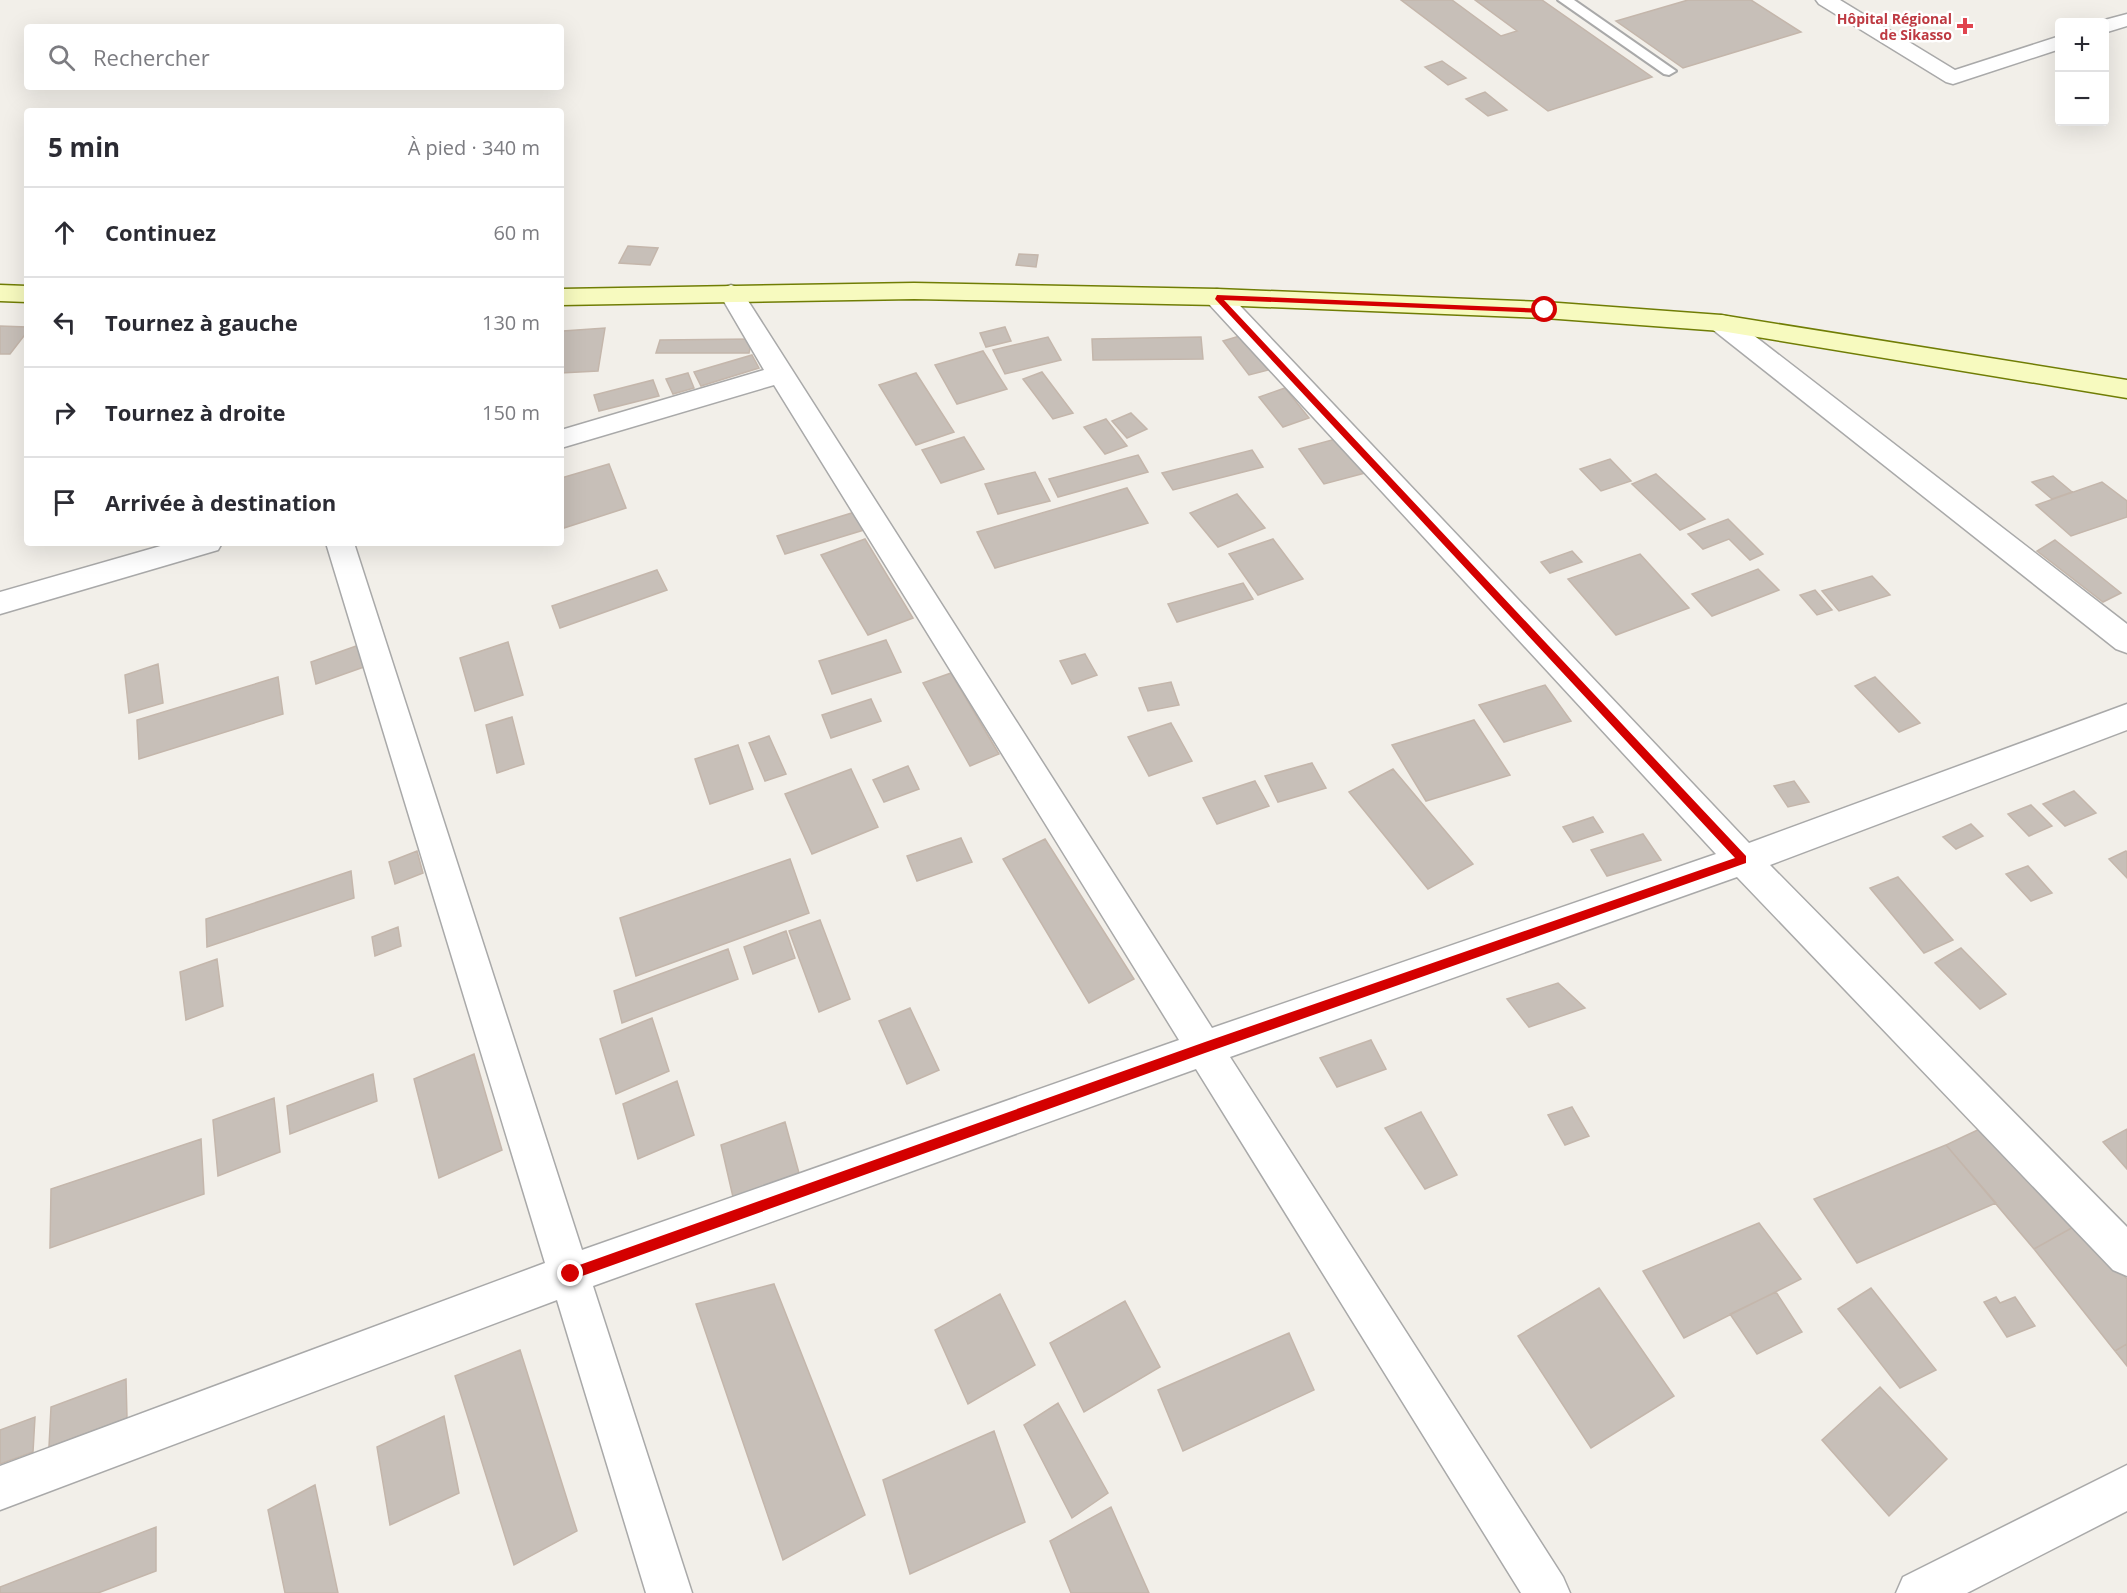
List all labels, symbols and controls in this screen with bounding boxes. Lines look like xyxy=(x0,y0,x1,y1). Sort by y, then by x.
place label: Hôpital Régional de Sikasso xyxy=(1837,9,1952,44)
marker: Hôpital Régional de Sikasso xyxy=(1956,17,1974,35)
map controls xyxy=(2055,18,2109,126)
button: + xyxy=(2055,18,2109,72)
search box xyxy=(24,24,564,90)
icon: search xyxy=(45,41,78,74)
text: Rechercher xyxy=(93,42,210,72)
button: − xyxy=(2055,72,2109,126)
text: 5 min xyxy=(48,129,120,165)
text: À pied · 340 m xyxy=(408,134,540,161)
icon: ahead xyxy=(48,216,81,249)
text: Continuez xyxy=(105,217,216,247)
text: 60 m xyxy=(493,219,540,246)
route start xyxy=(1531,296,1557,322)
icon: left xyxy=(48,306,81,339)
text: Tournez à gauche xyxy=(105,307,298,337)
text: 130 m xyxy=(482,309,540,336)
icon: right xyxy=(48,396,81,429)
text: Tournez à droite xyxy=(105,397,286,427)
text: 150 m xyxy=(482,399,540,426)
icon: arrive xyxy=(48,486,81,519)
text: Arrivée à destination xyxy=(105,487,336,517)
route end xyxy=(557,1260,583,1286)

